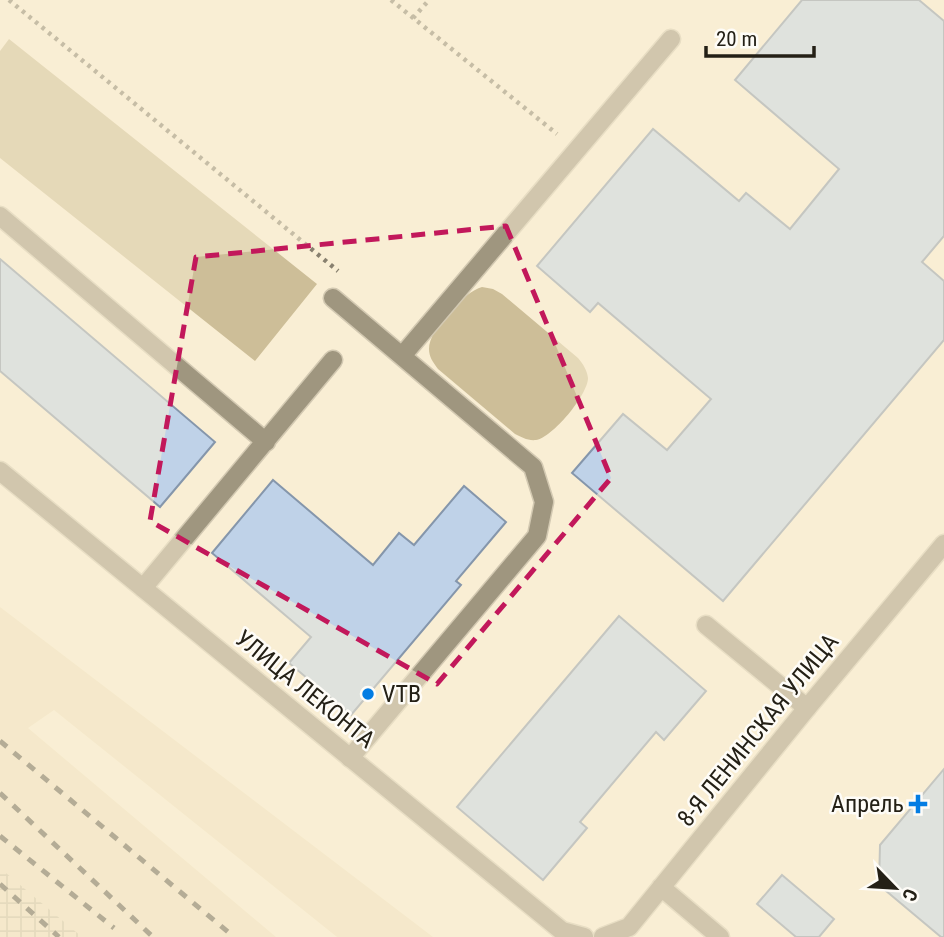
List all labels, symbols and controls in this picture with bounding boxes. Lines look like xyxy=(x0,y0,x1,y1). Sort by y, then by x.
scale bar xyxy=(706,14,814,58)
text: 20 m xyxy=(716,27,757,51)
street label: УЛИЦА ЛЕКОНТА xyxy=(230,624,380,754)
street label: 8-Я ЛЕНИНСКАЯ УЛИЦА xyxy=(672,628,844,832)
place label: VTB xyxy=(382,680,421,708)
marker: VTB xyxy=(360,686,376,702)
place label: Апрель xyxy=(831,790,904,818)
marker: Апрель xyxy=(910,796,926,812)
north arrow xyxy=(860,853,930,923)
text: С xyxy=(897,885,923,905)

